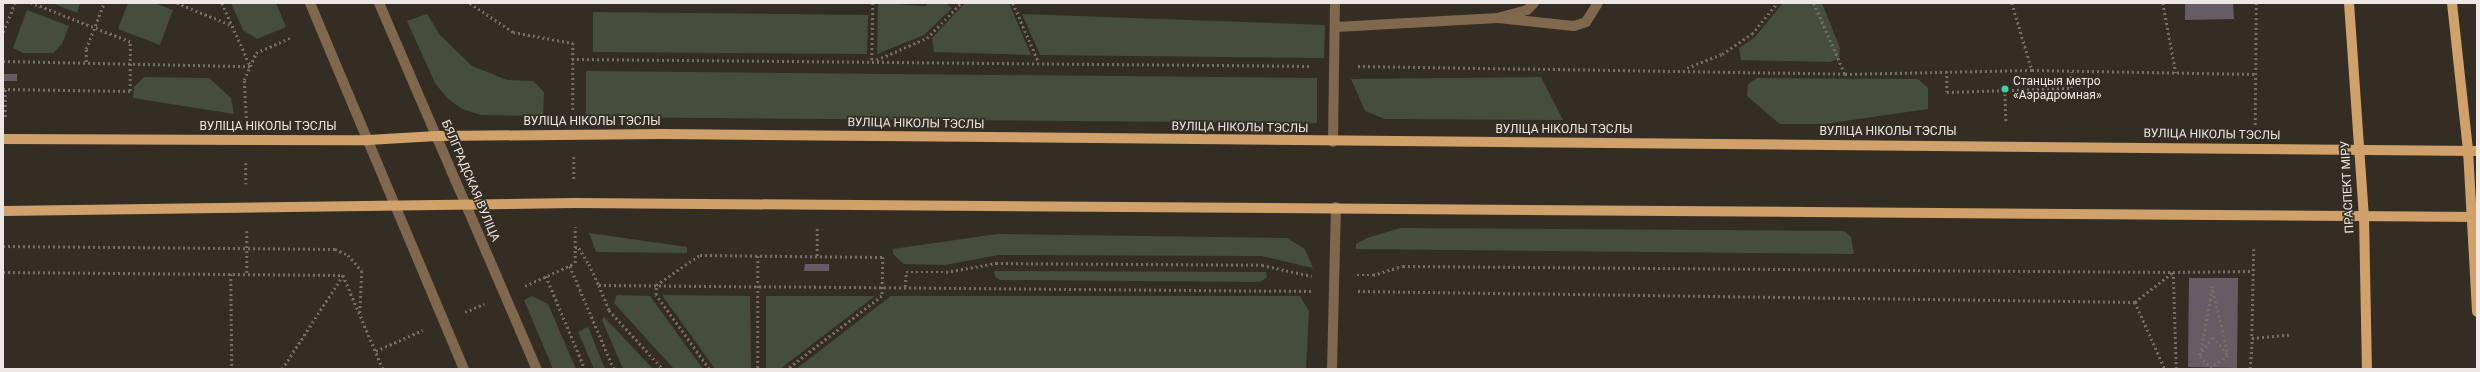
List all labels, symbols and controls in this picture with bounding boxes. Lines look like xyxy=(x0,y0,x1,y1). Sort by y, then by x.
place label: Станцыя метро «Аэрадромная» xyxy=(2013,75,2102,103)
marker: Станцыя метро «Аэрадромная» xyxy=(2000,84,2010,94)
street label: ВУЛІЦА НІКОЛЫ ТЭСЛЫ xyxy=(523,115,661,129)
street label: ВУЛІЦА НІКОЛЫ ТЭСЛЫ xyxy=(847,116,985,132)
street label: БЯЛГРАДСКАЯ ВУЛІЦА xyxy=(438,118,502,244)
street label: ВУЛІЦА НІКОЛЫ ТЭСЛЫ xyxy=(199,120,337,134)
street label: ВУЛІЦА НІКОЛЫ ТЭСЛЫ xyxy=(1171,120,1309,136)
street label: ВУЛІЦА НІКОЛЫ ТЭСЛЫ xyxy=(1495,123,1633,137)
street label: ВУЛІЦА НІКОЛЫ ТЭСЛЫ xyxy=(1819,125,1957,139)
street label: ВУЛІЦА НІКОЛЫ ТЭСЛЫ xyxy=(2143,127,2281,143)
street label: ПРАСПЕКТ МІРУ xyxy=(2338,140,2358,234)

